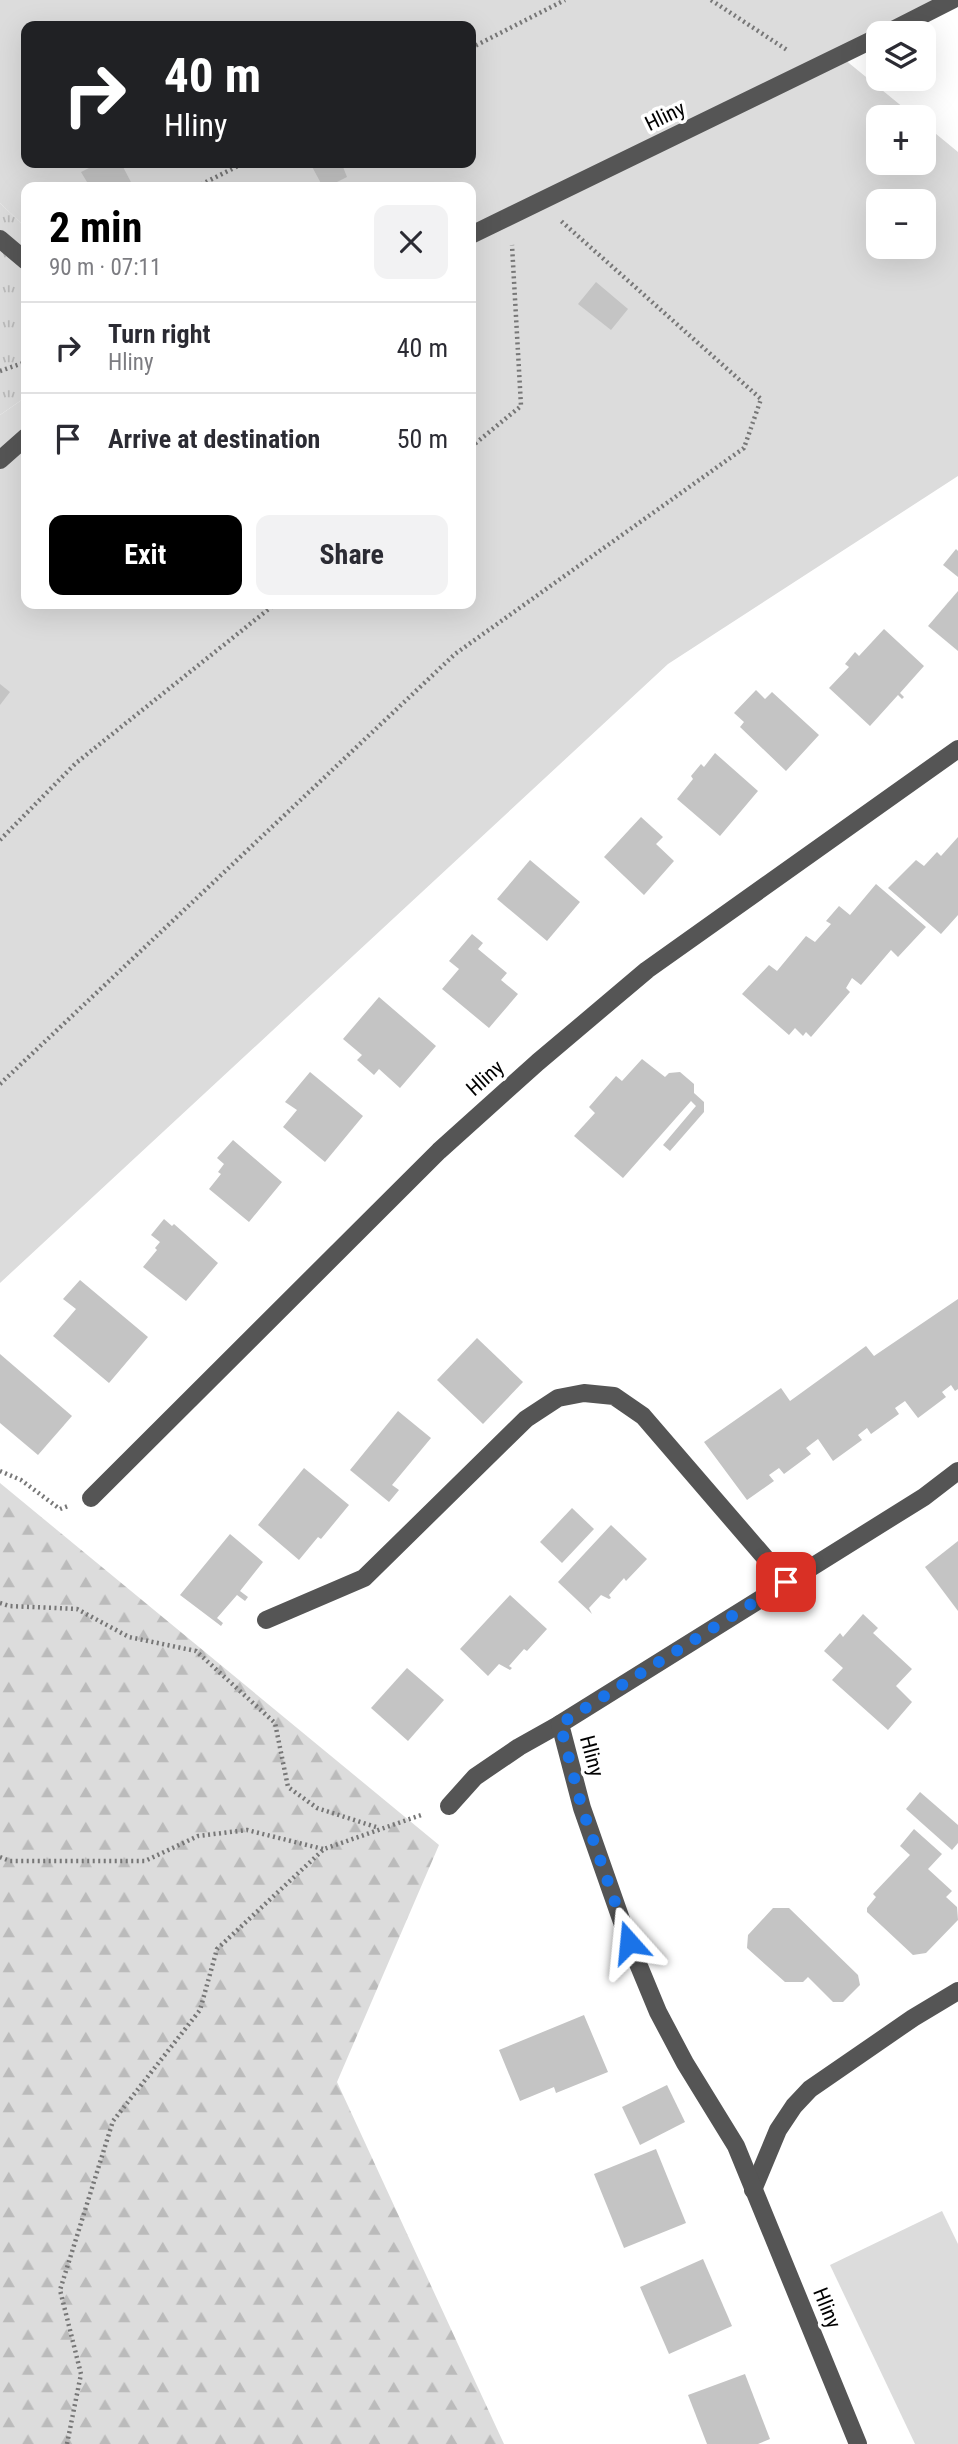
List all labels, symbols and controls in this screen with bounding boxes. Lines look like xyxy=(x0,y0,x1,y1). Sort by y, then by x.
map controls xyxy=(866,21,936,259)
button: layers xyxy=(866,21,936,91)
text: 40 m xyxy=(164,47,261,104)
icon: right xyxy=(49,49,140,140)
street label: Hliny xyxy=(641,96,689,136)
button: + xyxy=(866,105,936,175)
text: Hliny xyxy=(164,106,227,144)
button: − xyxy=(866,189,936,259)
text: 2 min xyxy=(49,203,142,252)
button: close xyxy=(374,205,448,279)
text: 90 m · 07:11 xyxy=(49,254,161,281)
text: Turn right xyxy=(108,319,210,349)
icon: right xyxy=(49,329,87,367)
text: 40 m xyxy=(397,333,448,363)
text: Hliny xyxy=(108,349,154,376)
icon: arrive xyxy=(49,420,87,458)
text: Arrive at destination xyxy=(108,424,320,454)
text: 50 m xyxy=(397,424,448,454)
button: Exit xyxy=(49,515,242,595)
button: Share xyxy=(256,515,448,595)
street label: Hliny xyxy=(462,1055,509,1101)
pin xyxy=(756,1552,816,1612)
icon: arrive xyxy=(767,1563,805,1601)
street label: Hliny xyxy=(575,1733,609,1779)
position arrow xyxy=(592,1905,666,1979)
street label: Hliny xyxy=(808,2284,846,2332)

